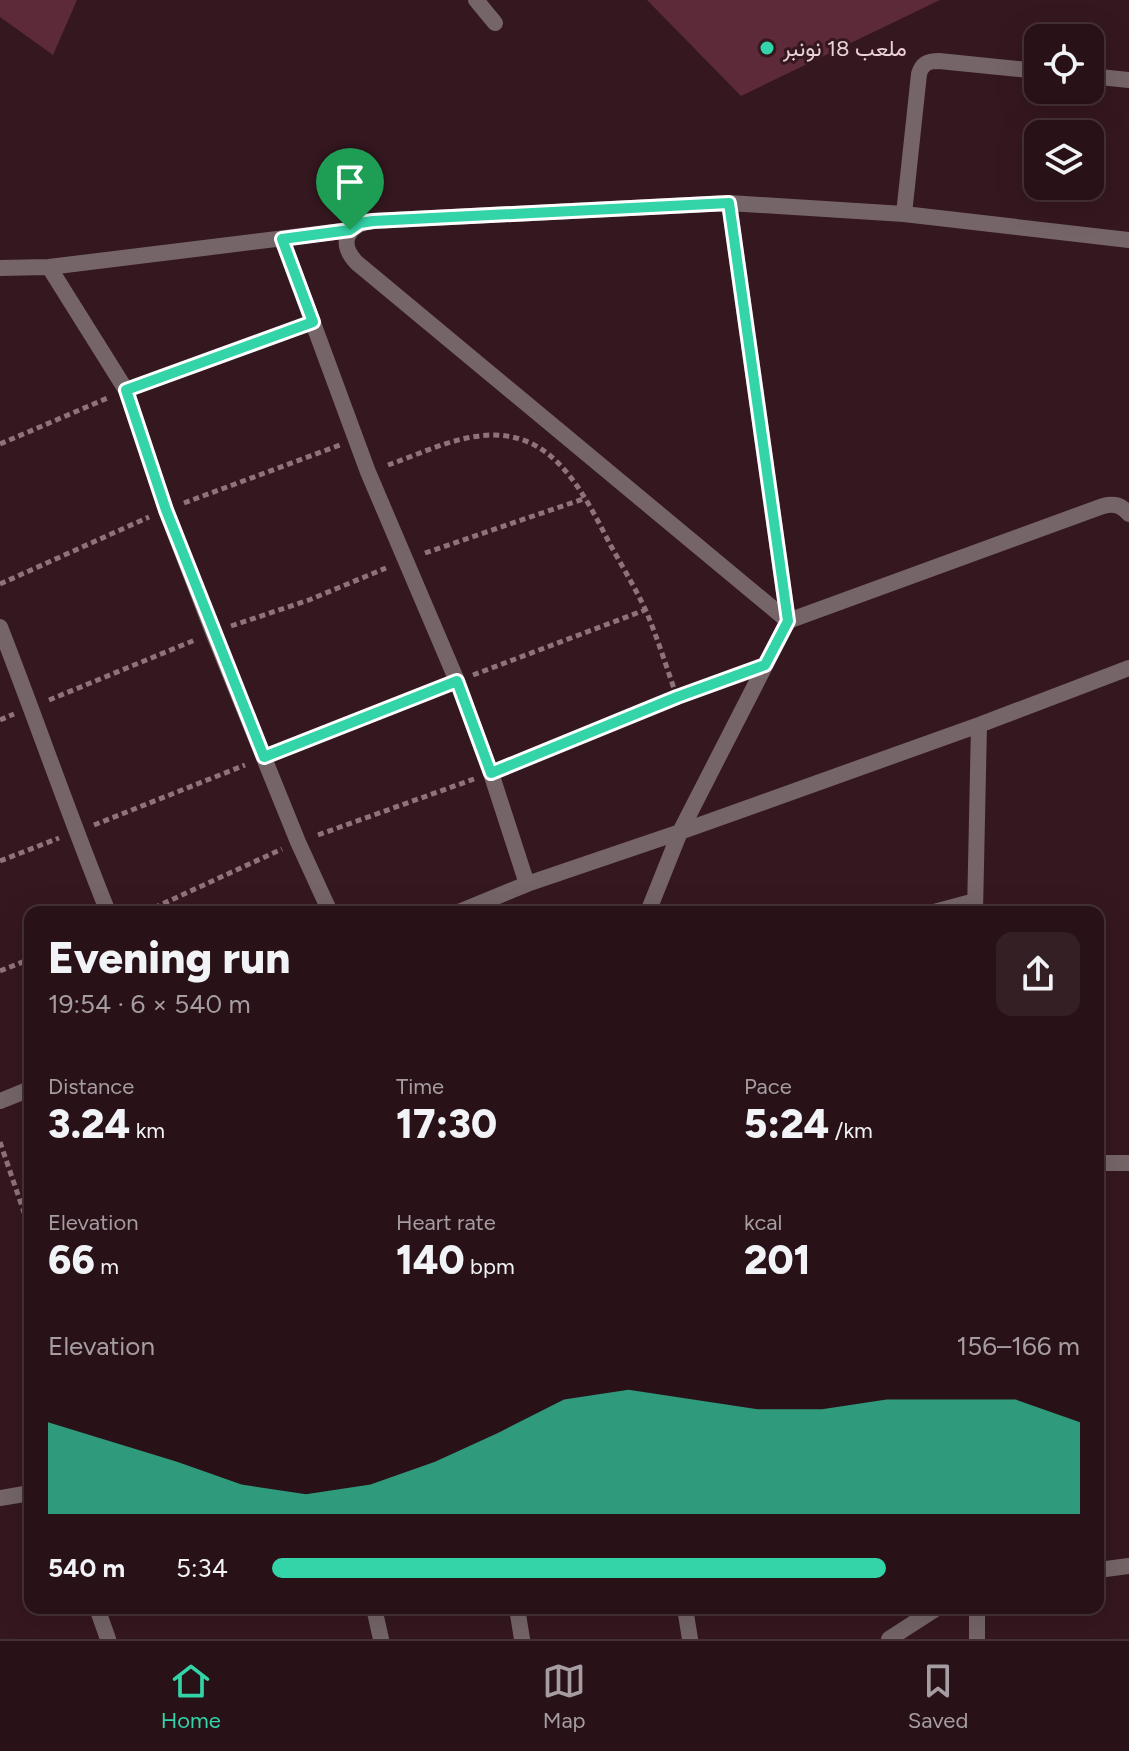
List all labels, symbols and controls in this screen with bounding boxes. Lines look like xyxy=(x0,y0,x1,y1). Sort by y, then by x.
map controls xyxy=(1024,24,1104,200)
button: locate xyxy=(1024,24,1104,104)
place label: ملعب 18 نونبر xyxy=(782,35,907,62)
marker: ملعب 18 نونبر xyxy=(758,39,776,57)
button: layers xyxy=(1024,120,1104,200)
pin xyxy=(316,148,384,230)
icon: arrive xyxy=(328,160,372,204)
text: Evening run xyxy=(48,931,290,984)
button: share xyxy=(996,932,1080,1016)
text: 19:54 · 6 × 540 m xyxy=(48,988,251,1020)
text: Distance xyxy=(48,1073,134,1100)
text: Time xyxy=(396,1073,444,1100)
text: Pace xyxy=(744,1073,792,1100)
text: 3.24 xyxy=(48,1100,130,1148)
text: 17:30 xyxy=(396,1100,497,1148)
text: 5:24 xyxy=(744,1100,829,1148)
text: km xyxy=(130,1117,165,1144)
text: /km xyxy=(829,1117,873,1144)
text: Elevation xyxy=(48,1209,138,1236)
text: Heart rate xyxy=(396,1209,496,1236)
text: kcal xyxy=(744,1209,782,1236)
text: 66 xyxy=(48,1236,95,1284)
text: 140 xyxy=(396,1236,465,1284)
text: 201 xyxy=(744,1236,811,1284)
text: m xyxy=(95,1253,119,1280)
text: bpm xyxy=(465,1253,515,1280)
text: Elevation xyxy=(48,1330,155,1362)
text: 156–166 m xyxy=(957,1330,1080,1362)
text: 540 m xyxy=(48,1552,125,1584)
text: 5:34 xyxy=(176,1552,228,1584)
tab: Home xyxy=(161,1659,221,1734)
tab: Map xyxy=(542,1659,586,1734)
tab: Saved xyxy=(908,1659,968,1734)

